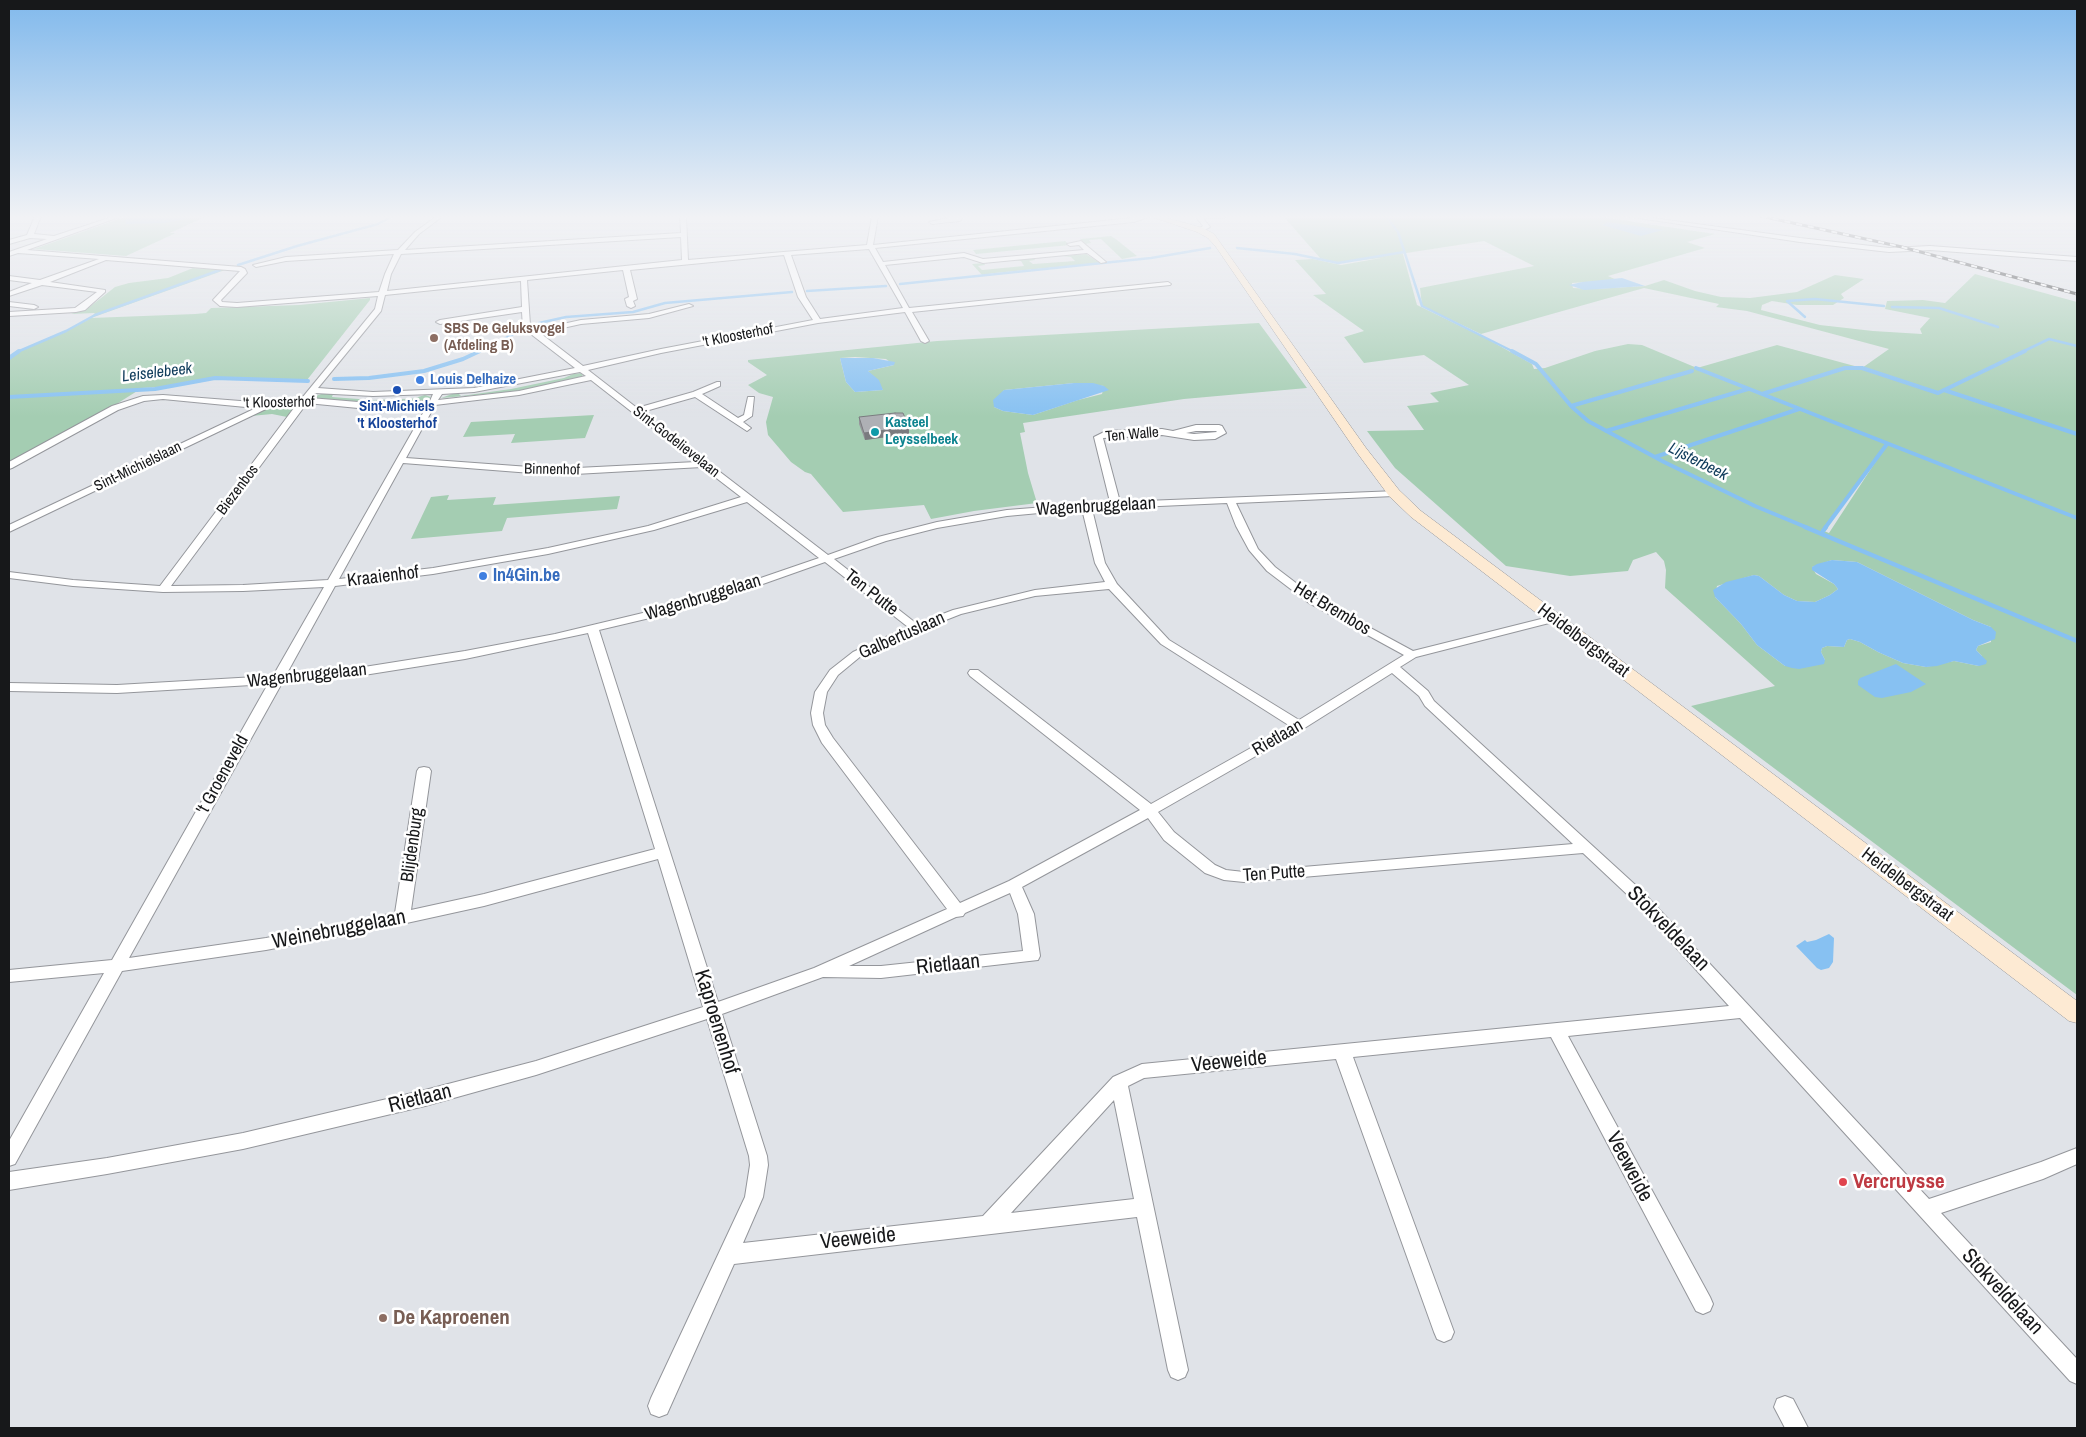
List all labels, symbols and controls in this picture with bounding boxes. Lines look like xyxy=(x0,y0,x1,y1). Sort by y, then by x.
place label: SBS De Geluksvogel (Afdeling B) xyxy=(444,320,565,355)
street label: 't Kloosterhof xyxy=(701,320,775,352)
marker: SBS De Geluksvogel (Afdeling B) xyxy=(428,332,440,344)
water label: Leiselebeek xyxy=(121,359,193,387)
place label: Louis Delhaize xyxy=(430,371,516,389)
marker: Louis Delhaize xyxy=(414,374,426,386)
marker: Sint-Michiels 't Kloosterhof xyxy=(391,384,403,396)
street label: 't Kloosterhof xyxy=(243,393,315,413)
place label: Sint-Michiels 't Kloosterhof xyxy=(357,398,437,433)
street label: Sint-Godelievelaan xyxy=(629,402,723,482)
place label: Kasteel Leysselbeek xyxy=(885,414,958,449)
street label: Ten Walle xyxy=(1105,424,1159,446)
marker: Kasteel Leysselbeek xyxy=(869,426,881,438)
street label: Sint-Michielslaan xyxy=(91,438,185,496)
water label: Lijsterbeek xyxy=(1665,439,1731,485)
street label: Biezenbos xyxy=(213,461,263,519)
street label: Binnenhof xyxy=(524,461,580,479)
street label: Wagenbruggelaan xyxy=(1035,493,1157,521)
street label: Kraaienhof xyxy=(346,562,420,592)
place label: In4Gin.be xyxy=(493,565,560,587)
street label: Ten Putte xyxy=(840,565,902,621)
marker: In4Gin.be xyxy=(477,570,489,582)
street label: Wagenbruggelaan xyxy=(642,570,764,626)
street label: Het Brembos xyxy=(1290,578,1374,640)
street label: Heidelbergstraat xyxy=(1533,600,1633,682)
street label: Galbertuslaan xyxy=(856,607,948,665)
street label: Wagenbruggelaan xyxy=(246,659,368,693)
street label: Rietlaan xyxy=(1249,715,1307,761)
street label: 't Groeneveld xyxy=(192,732,254,818)
street label: Blijdenburg xyxy=(397,807,429,883)
street label: Heidelbergstraat xyxy=(1857,844,1957,926)
street label: Ten Putte xyxy=(1242,861,1306,887)
street label: Stokveldelaan xyxy=(1621,881,1715,977)
street label: Weinebruggelaan xyxy=(270,905,408,955)
street label: Rietlaan xyxy=(915,949,981,981)
street label: Kaproenenhof xyxy=(688,967,744,1077)
street label: Veeweide xyxy=(1190,1046,1268,1078)
street label: Rietlaan xyxy=(386,1079,454,1119)
street label: Veeweide xyxy=(1600,1128,1658,1206)
place label: Vercruysse xyxy=(1853,1169,1945,1195)
marker: Vercruysse xyxy=(1837,1176,1849,1188)
street label: Veeweide xyxy=(819,1223,897,1255)
street label: Stokveldelaan xyxy=(1956,1244,2048,1340)
place label: De Kaproenen xyxy=(393,1305,510,1331)
marker: De Kaproenen xyxy=(377,1312,389,1324)

